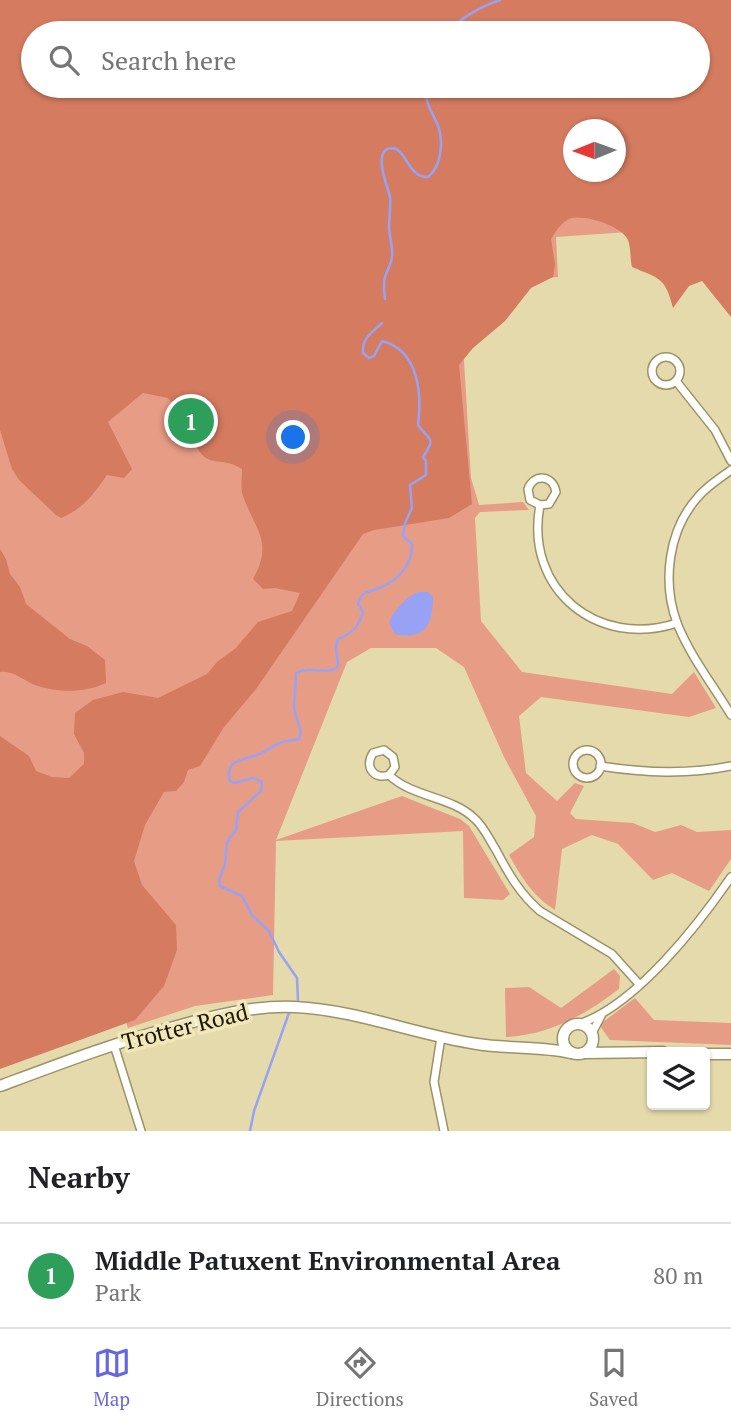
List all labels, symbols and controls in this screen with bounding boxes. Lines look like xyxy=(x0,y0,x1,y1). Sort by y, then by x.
search box xyxy=(21,21,710,98)
icon: search xyxy=(45,41,83,79)
text: Search here xyxy=(101,43,236,77)
north arrow xyxy=(563,119,626,182)
pin: 1 xyxy=(168,395,214,447)
your location xyxy=(276,420,310,454)
street label: Trotter Road xyxy=(118,996,252,1057)
map controls xyxy=(647,1047,710,1110)
button: layers xyxy=(647,1047,710,1110)
text: Nearby xyxy=(28,1157,130,1197)
text: Middle Patuxent Environmental Area xyxy=(95,1243,560,1277)
text: 1 xyxy=(45,1260,58,1291)
text: 80 m xyxy=(653,1260,703,1291)
text: Park xyxy=(95,1277,141,1308)
tab: Map xyxy=(93,1344,131,1411)
tab: Directions xyxy=(316,1344,404,1411)
tab: Saved xyxy=(589,1344,638,1411)

